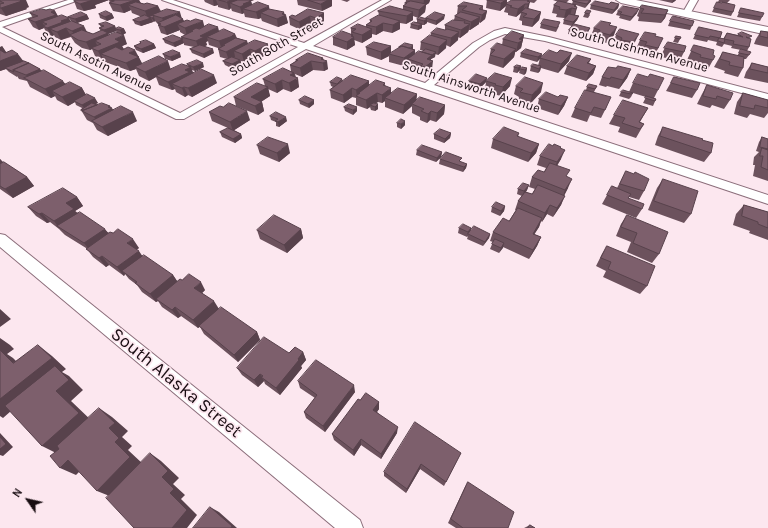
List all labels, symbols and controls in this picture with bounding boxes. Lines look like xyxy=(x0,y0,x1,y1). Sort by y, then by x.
street label: South 80th Street xyxy=(226,14,326,80)
street label: South Cushman Avenue xyxy=(568,24,710,76)
street label: South Asotin Avenue xyxy=(38,28,154,96)
street label: South Ainsworth Avenue xyxy=(400,57,542,117)
street label: South Alaska Street xyxy=(106,324,246,442)
north arrow xyxy=(8,480,48,520)
text: N xyxy=(10,486,25,500)

